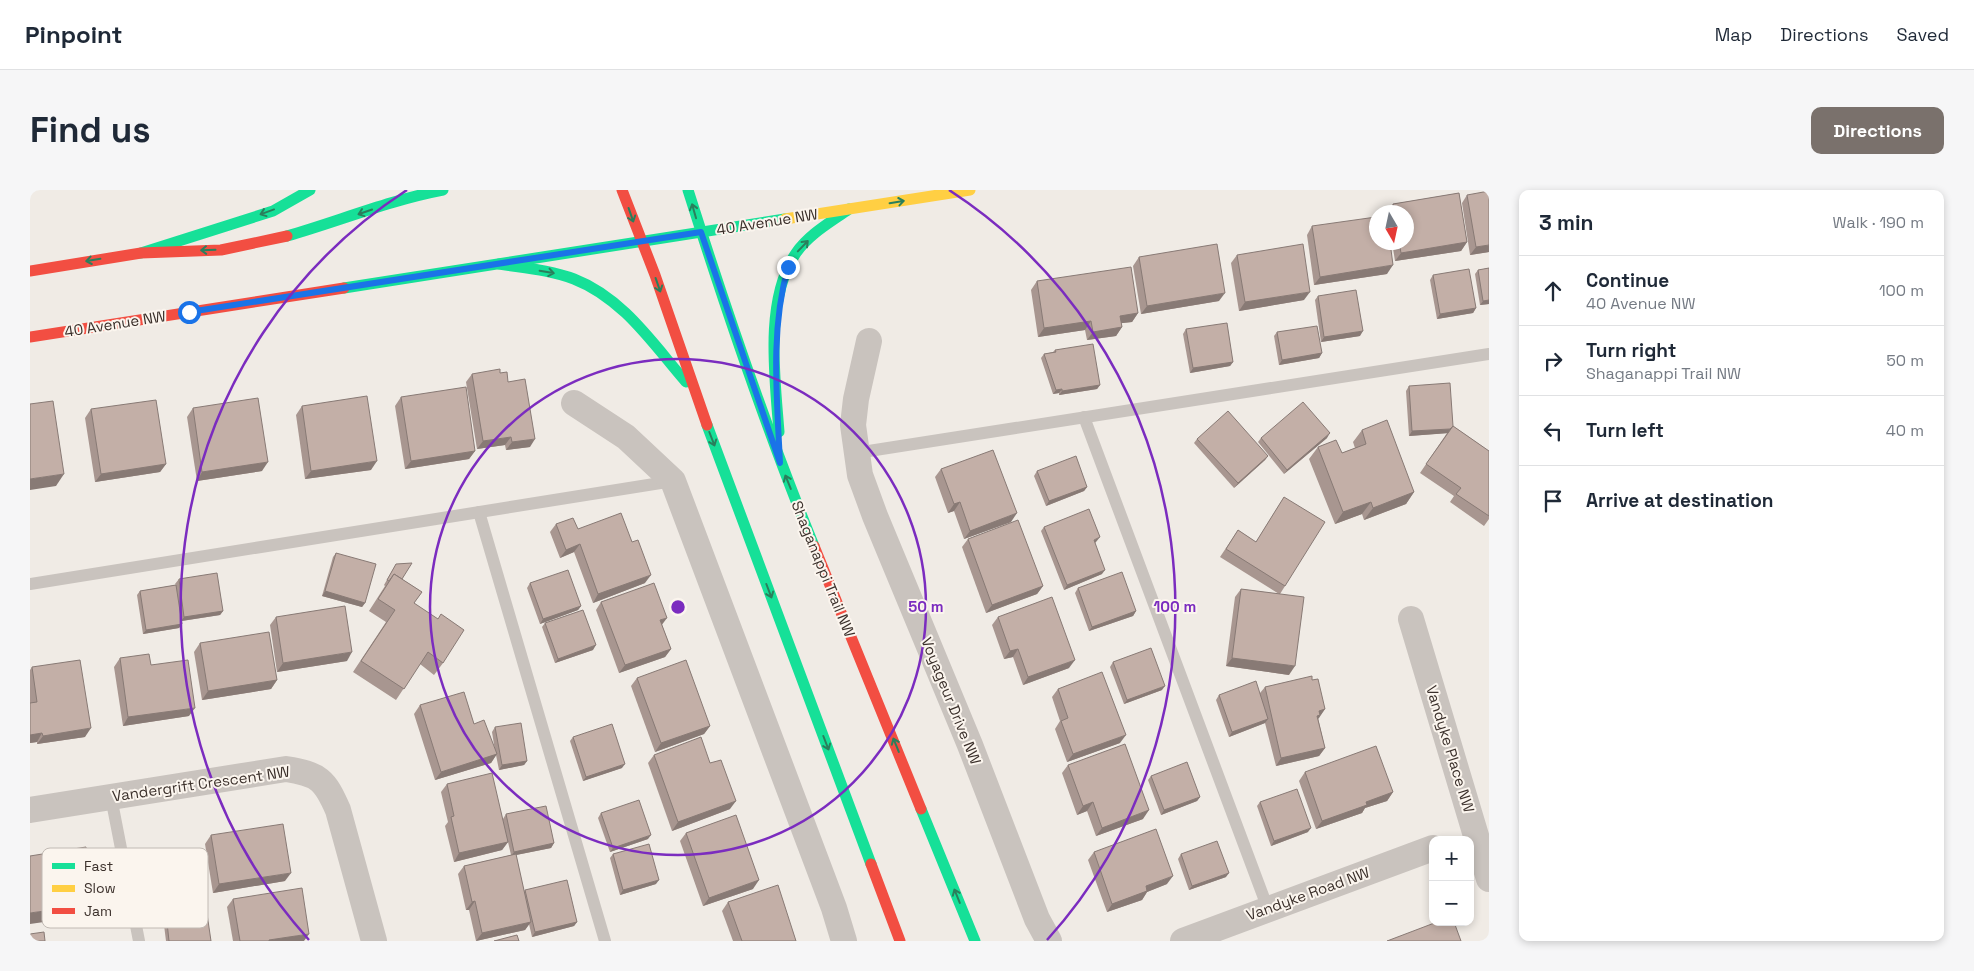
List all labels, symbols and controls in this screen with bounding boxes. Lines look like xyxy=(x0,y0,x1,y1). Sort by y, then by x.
text: Pinpoint xyxy=(25,19,122,50)
text: Map xyxy=(1715,23,1752,46)
text: Directions xyxy=(1780,23,1869,46)
text: Saved xyxy=(1897,23,1949,46)
button: Directions xyxy=(1811,107,1944,154)
text: Find us xyxy=(30,108,151,152)
one-way arrow xyxy=(889,196,905,206)
one-way arrow xyxy=(689,203,699,219)
street label: 40 Avenue NW xyxy=(715,204,819,239)
north arrow xyxy=(1369,205,1414,250)
one-way arrow xyxy=(627,207,636,222)
one-way arrow xyxy=(260,208,275,217)
one-way arrow xyxy=(358,208,373,217)
text: 3 min xyxy=(1539,209,1594,236)
text: Walk · 190 m xyxy=(1833,212,1924,233)
one-way arrow xyxy=(797,240,809,252)
one-way arrow xyxy=(200,245,216,255)
one-way arrow xyxy=(86,256,102,266)
route end xyxy=(777,256,800,279)
one-way arrow xyxy=(539,268,555,278)
text: Continue xyxy=(1586,268,1669,293)
one-way arrow xyxy=(654,277,664,293)
icon: ahead xyxy=(1539,277,1567,305)
text: 100 m xyxy=(1879,280,1924,301)
text: 40 Avenue NW xyxy=(1586,293,1695,314)
route start xyxy=(178,301,201,324)
street label: 40 Avenue NW xyxy=(63,306,167,341)
text: Turn right xyxy=(1586,338,1676,363)
icon: right xyxy=(1539,347,1567,375)
text: 50 m xyxy=(1886,350,1924,371)
text: Shaganappi Trail NW xyxy=(1586,363,1741,384)
icon: left xyxy=(1539,417,1567,445)
text: Turn left xyxy=(1586,418,1664,443)
text: 40 m xyxy=(1886,420,1924,441)
one-way arrow xyxy=(708,431,717,446)
one-way arrow xyxy=(782,475,792,490)
icon: arrive xyxy=(1539,487,1567,515)
text: Arrive at destination xyxy=(1586,488,1774,513)
street label: Shaganappi Trail NW xyxy=(787,498,859,640)
one-way arrow xyxy=(765,583,774,598)
text: 50 m xyxy=(908,597,944,616)
text: 100 m xyxy=(1154,597,1196,616)
centre of rings xyxy=(669,598,687,616)
street label: Voyageur Drive NW xyxy=(917,634,986,767)
street label: Vandyke Place NW xyxy=(1422,683,1479,815)
one-way arrow xyxy=(822,735,831,750)
one-way arrow xyxy=(890,738,899,753)
street label: Vandergrift Crescent NW xyxy=(111,762,291,805)
map controls xyxy=(1429,836,1474,926)
button: + xyxy=(1429,836,1474,881)
legend xyxy=(42,848,208,928)
text: Fast xyxy=(84,857,113,875)
street label: Vandyke Road NW xyxy=(1244,862,1372,925)
text: Slow xyxy=(84,879,116,897)
button: − xyxy=(1429,881,1474,926)
one-way arrow xyxy=(952,889,961,904)
text: Jam xyxy=(84,902,112,920)

